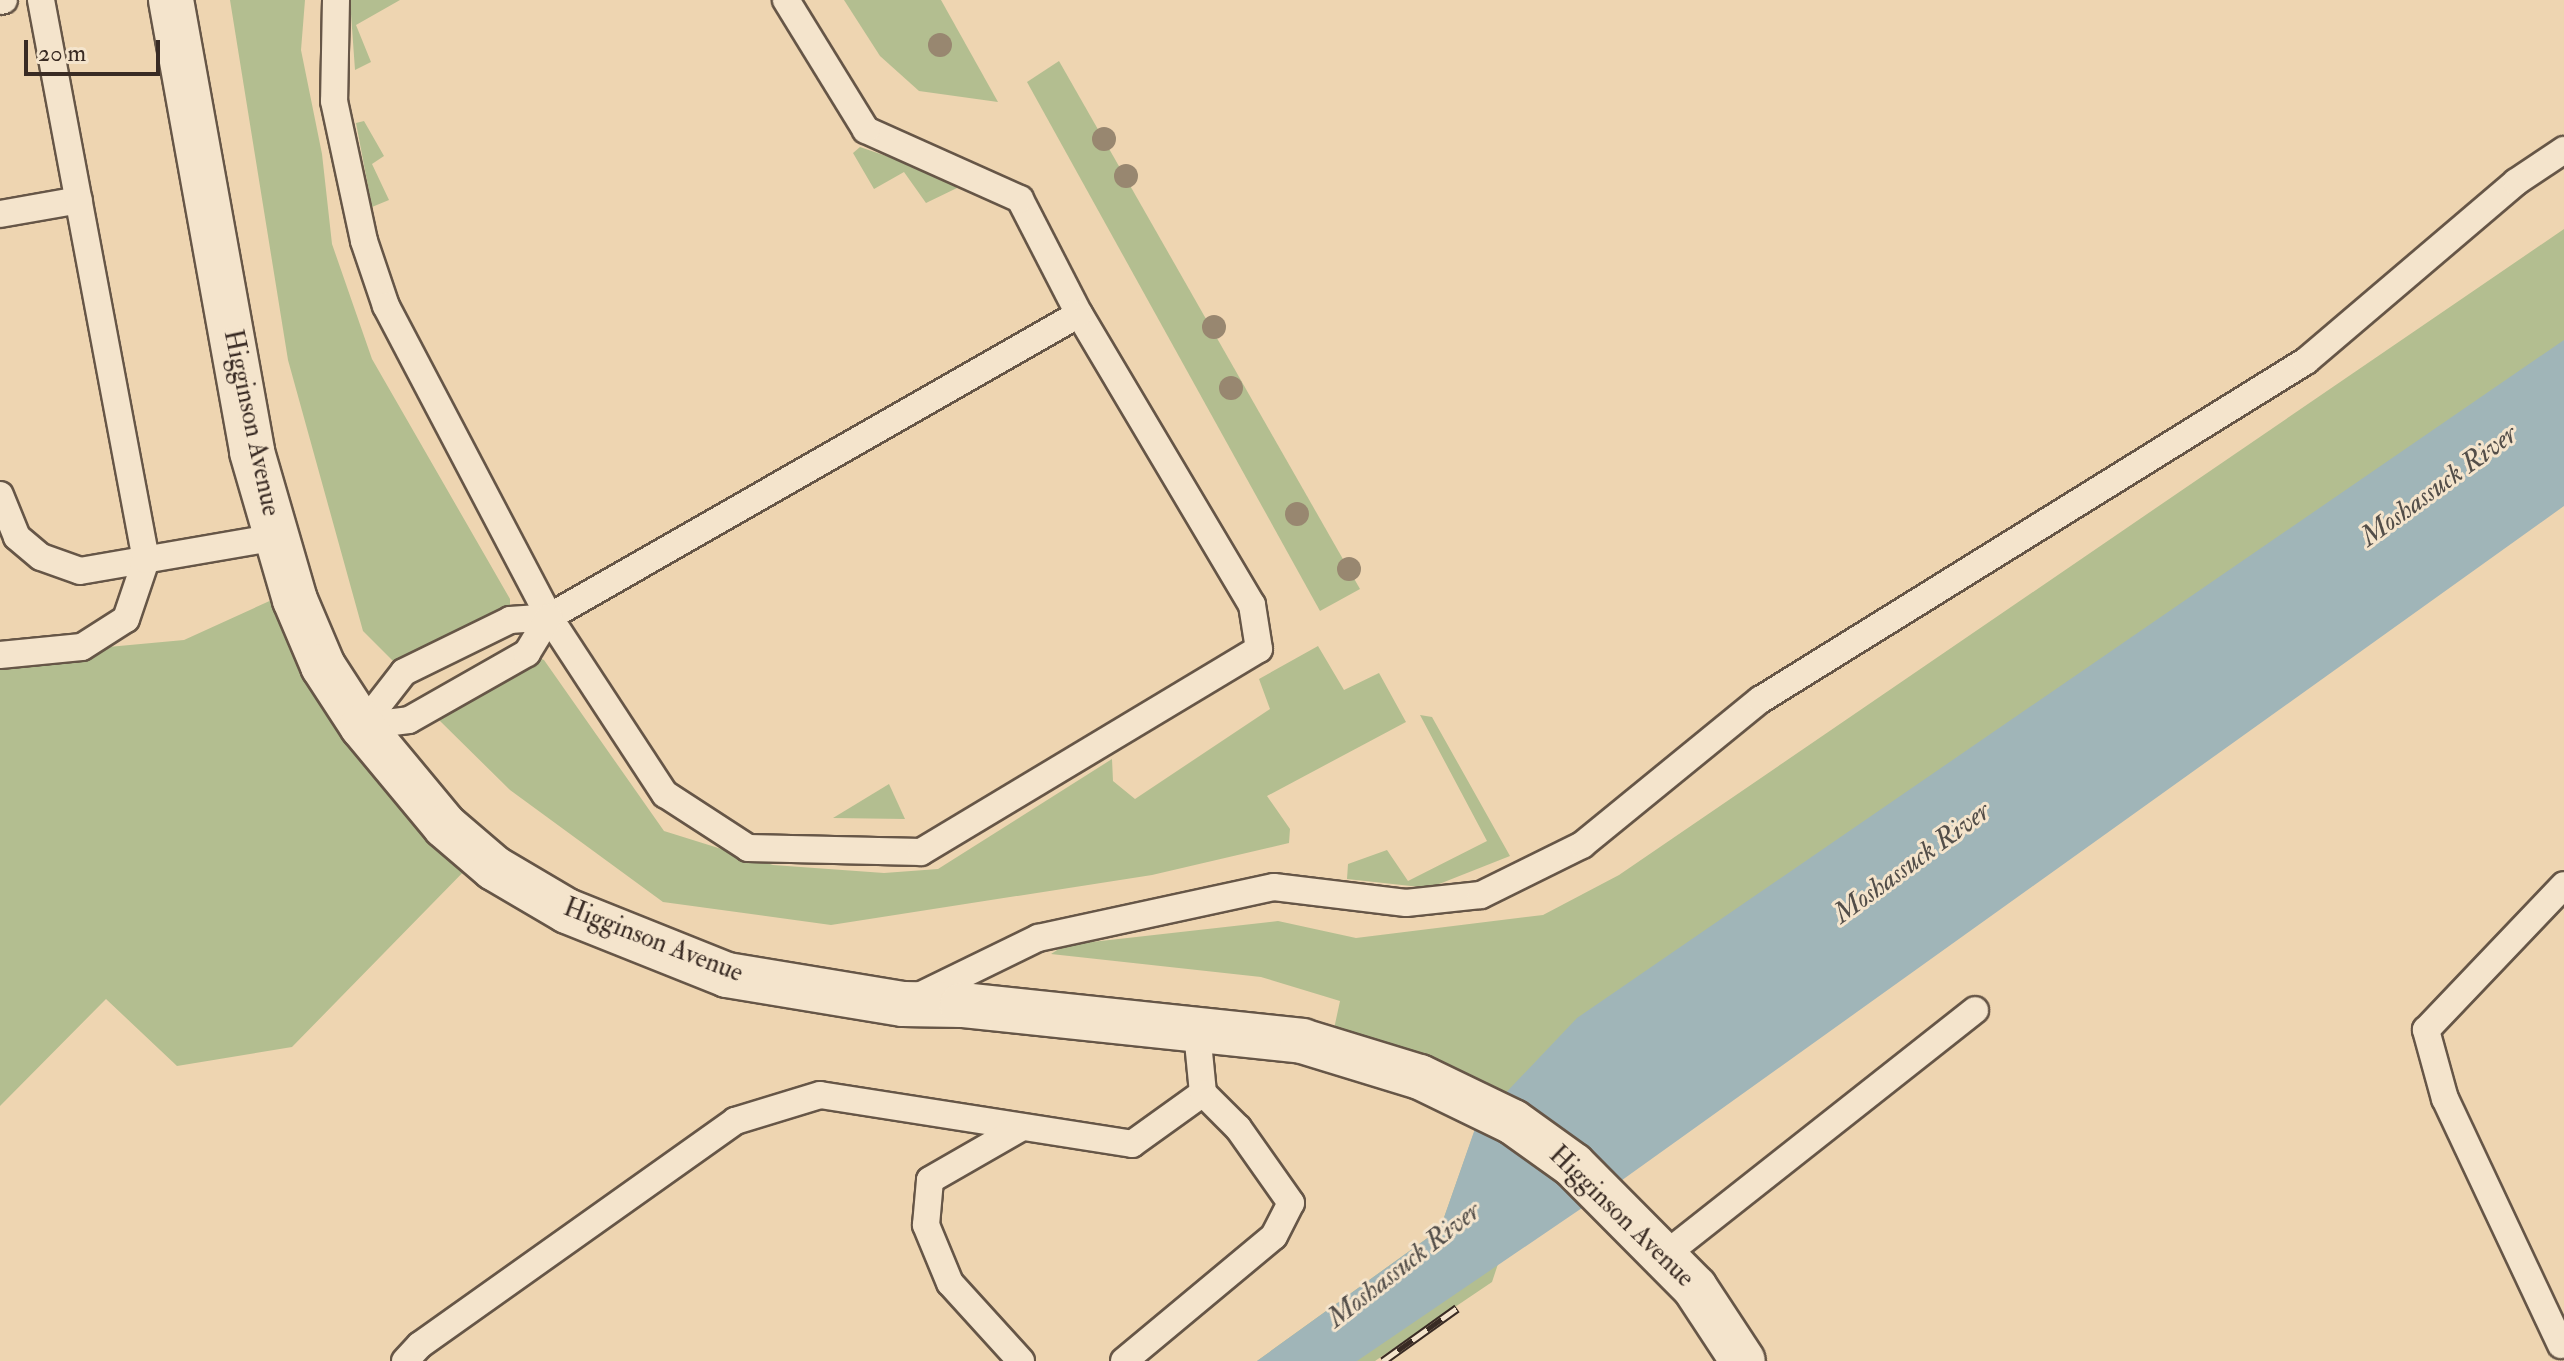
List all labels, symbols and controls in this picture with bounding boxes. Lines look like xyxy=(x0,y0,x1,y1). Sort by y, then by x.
scale bar xyxy=(28,24,164,74)
text: 20 m xyxy=(38,38,86,69)
street label: Higginson Avenue xyxy=(216,327,286,519)
water label: Moshassuck River xyxy=(2354,418,2524,554)
water label: Moshassuck River xyxy=(1827,795,1997,931)
street label: Higginson Avenue xyxy=(559,892,747,990)
street label: Higginson Avenue xyxy=(1542,1140,1700,1294)
water label: Moshassuck River xyxy=(1321,1195,1487,1335)

